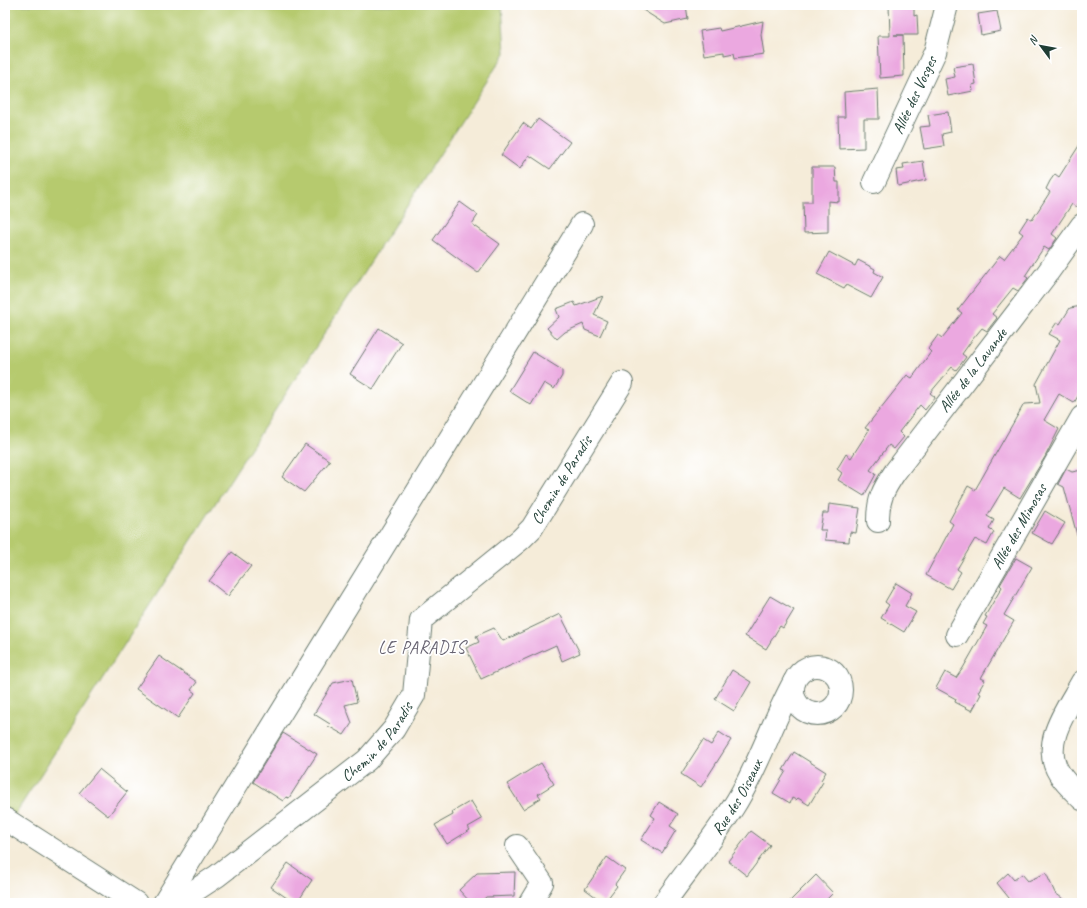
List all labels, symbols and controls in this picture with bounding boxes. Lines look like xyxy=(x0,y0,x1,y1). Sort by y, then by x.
north arrow xyxy=(1021,26,1061,66)
text: N xyxy=(1025,32,1041,47)
street label: Allée des Vosges xyxy=(888,52,942,137)
street label: Allée de la Lavande xyxy=(934,323,1013,416)
street label: Chemin de Paradis xyxy=(527,431,597,528)
street label: Allée des Mimosas xyxy=(987,479,1052,573)
district label: LE PARADIS xyxy=(378,637,469,658)
street label: Chemin de Paradis xyxy=(337,697,418,786)
street label: Rue des Oiseaux xyxy=(708,755,768,839)

